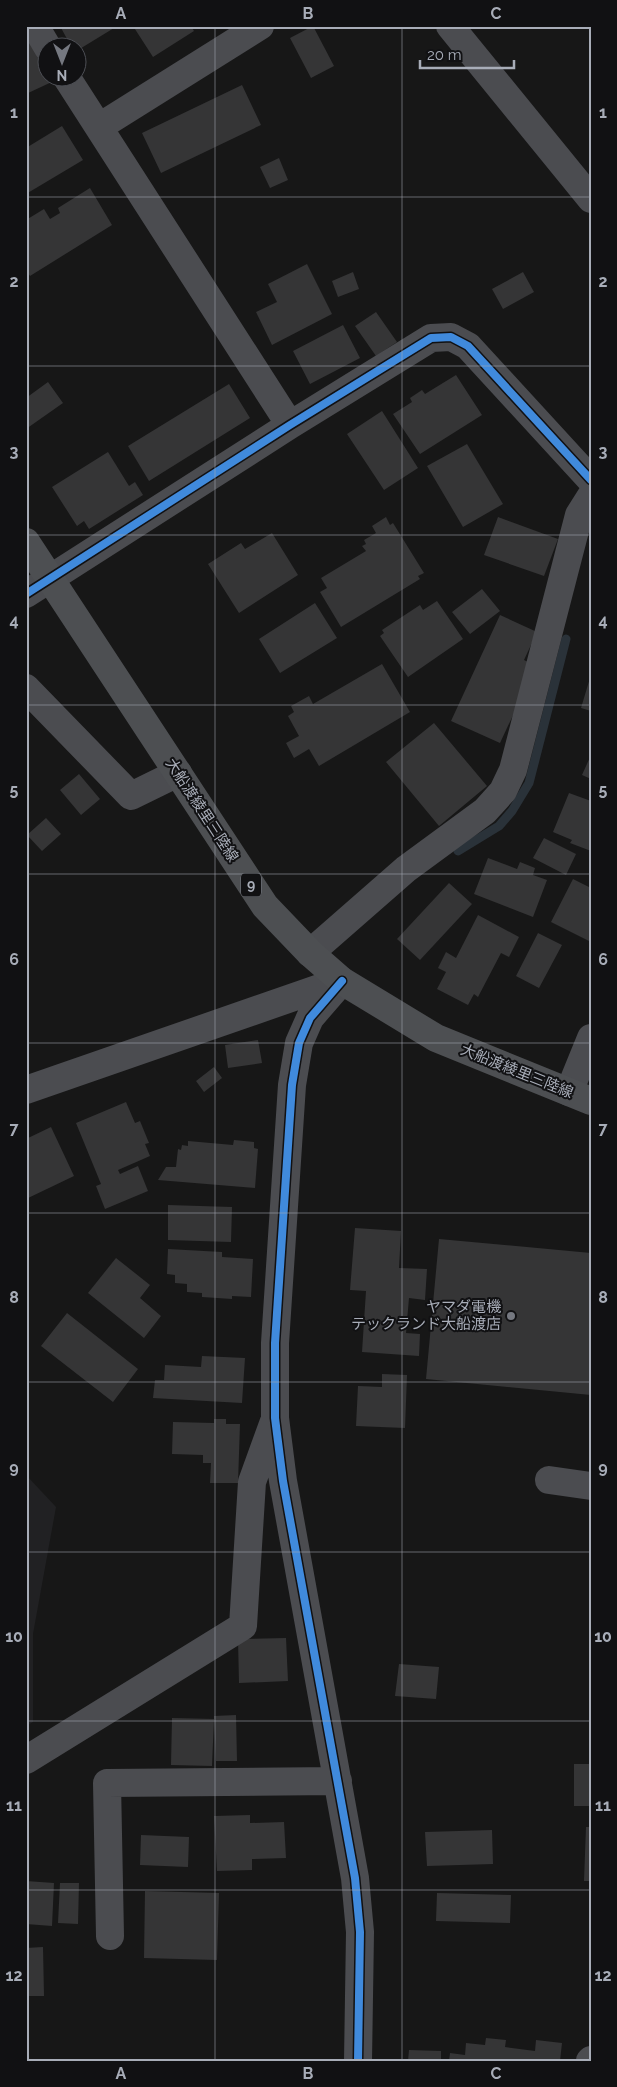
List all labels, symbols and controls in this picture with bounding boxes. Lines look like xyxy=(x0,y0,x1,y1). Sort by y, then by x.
text: A xyxy=(116,4,127,23)
text: B xyxy=(303,4,314,23)
text: C xyxy=(491,4,502,23)
north arrow xyxy=(38,38,88,88)
scale bar xyxy=(420,38,513,70)
text: 20 m xyxy=(427,46,462,64)
text: N xyxy=(57,67,67,83)
text: 1 xyxy=(10,103,18,122)
text: 1 xyxy=(599,103,607,122)
text: 2 xyxy=(9,272,19,291)
text: 2 xyxy=(598,272,608,291)
text: 3 xyxy=(10,442,19,461)
text: 3 xyxy=(599,442,608,461)
text: 4 xyxy=(9,611,19,630)
text: 4 xyxy=(598,611,608,630)
street label: 大船渡綾里三陸線 xyxy=(162,755,242,865)
text: 5 xyxy=(10,780,19,799)
text: 5 xyxy=(599,780,608,799)
road number: 9 xyxy=(241,874,261,896)
text: 6 xyxy=(9,950,19,969)
text: 6 xyxy=(598,950,608,969)
street label: 大船渡綾里三陸線 xyxy=(458,1040,576,1102)
text: 7 xyxy=(10,1119,19,1138)
text: 7 xyxy=(599,1119,608,1138)
text: 8 xyxy=(9,1288,19,1307)
text: 8 xyxy=(598,1288,608,1307)
place label: ヤマダ電機 テックランド大船渡店 xyxy=(351,1298,501,1333)
marker: ヤマダ電機 テックランド大船渡店 xyxy=(505,1310,517,1322)
text: 9 xyxy=(9,1458,19,1477)
text: 9 xyxy=(598,1458,608,1477)
text: 10 xyxy=(5,1627,23,1646)
text: 10 xyxy=(594,1627,612,1646)
text: 11 xyxy=(6,1796,22,1815)
text: 11 xyxy=(595,1796,611,1815)
text: 12 xyxy=(6,1966,22,1985)
text: 12 xyxy=(595,1966,611,1985)
text: A xyxy=(116,2064,127,2083)
text: B xyxy=(303,2064,314,2083)
text: C xyxy=(491,2064,502,2083)

